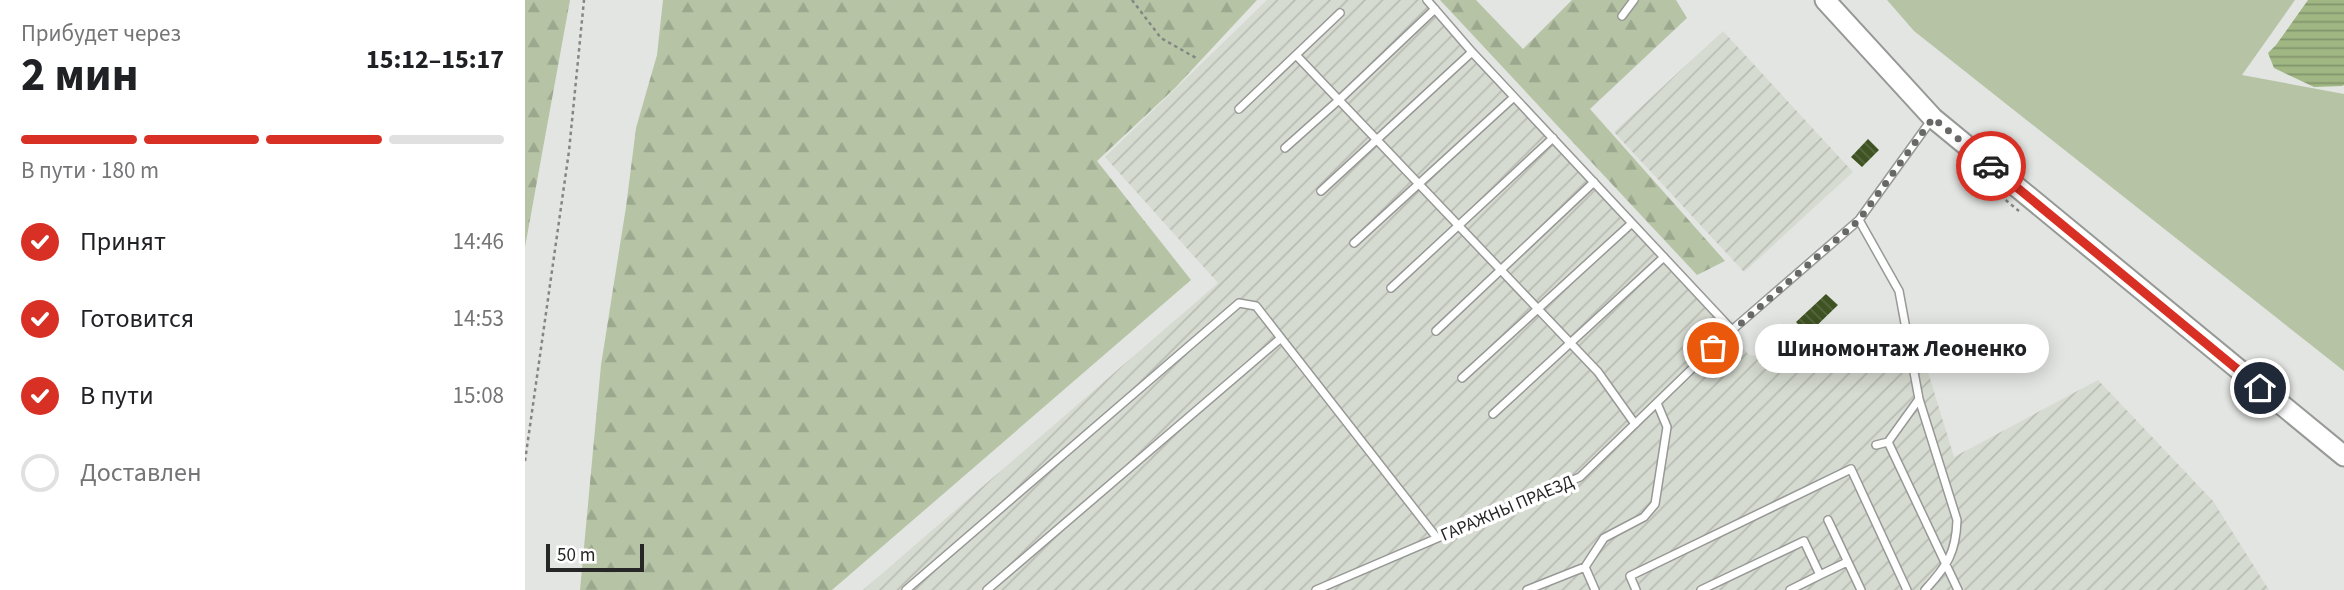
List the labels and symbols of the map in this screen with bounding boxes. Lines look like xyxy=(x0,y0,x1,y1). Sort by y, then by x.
courier xyxy=(1956,131,2026,201)
pin xyxy=(1683,318,1743,378)
callout: Шиномонтаж Леоненко xyxy=(1755,324,2049,372)
pin xyxy=(2230,358,2290,418)
street label: ГАРАЖНЫ ПРАЕЗД xyxy=(1437,469,1578,548)
scale bar xyxy=(546,541,644,573)

